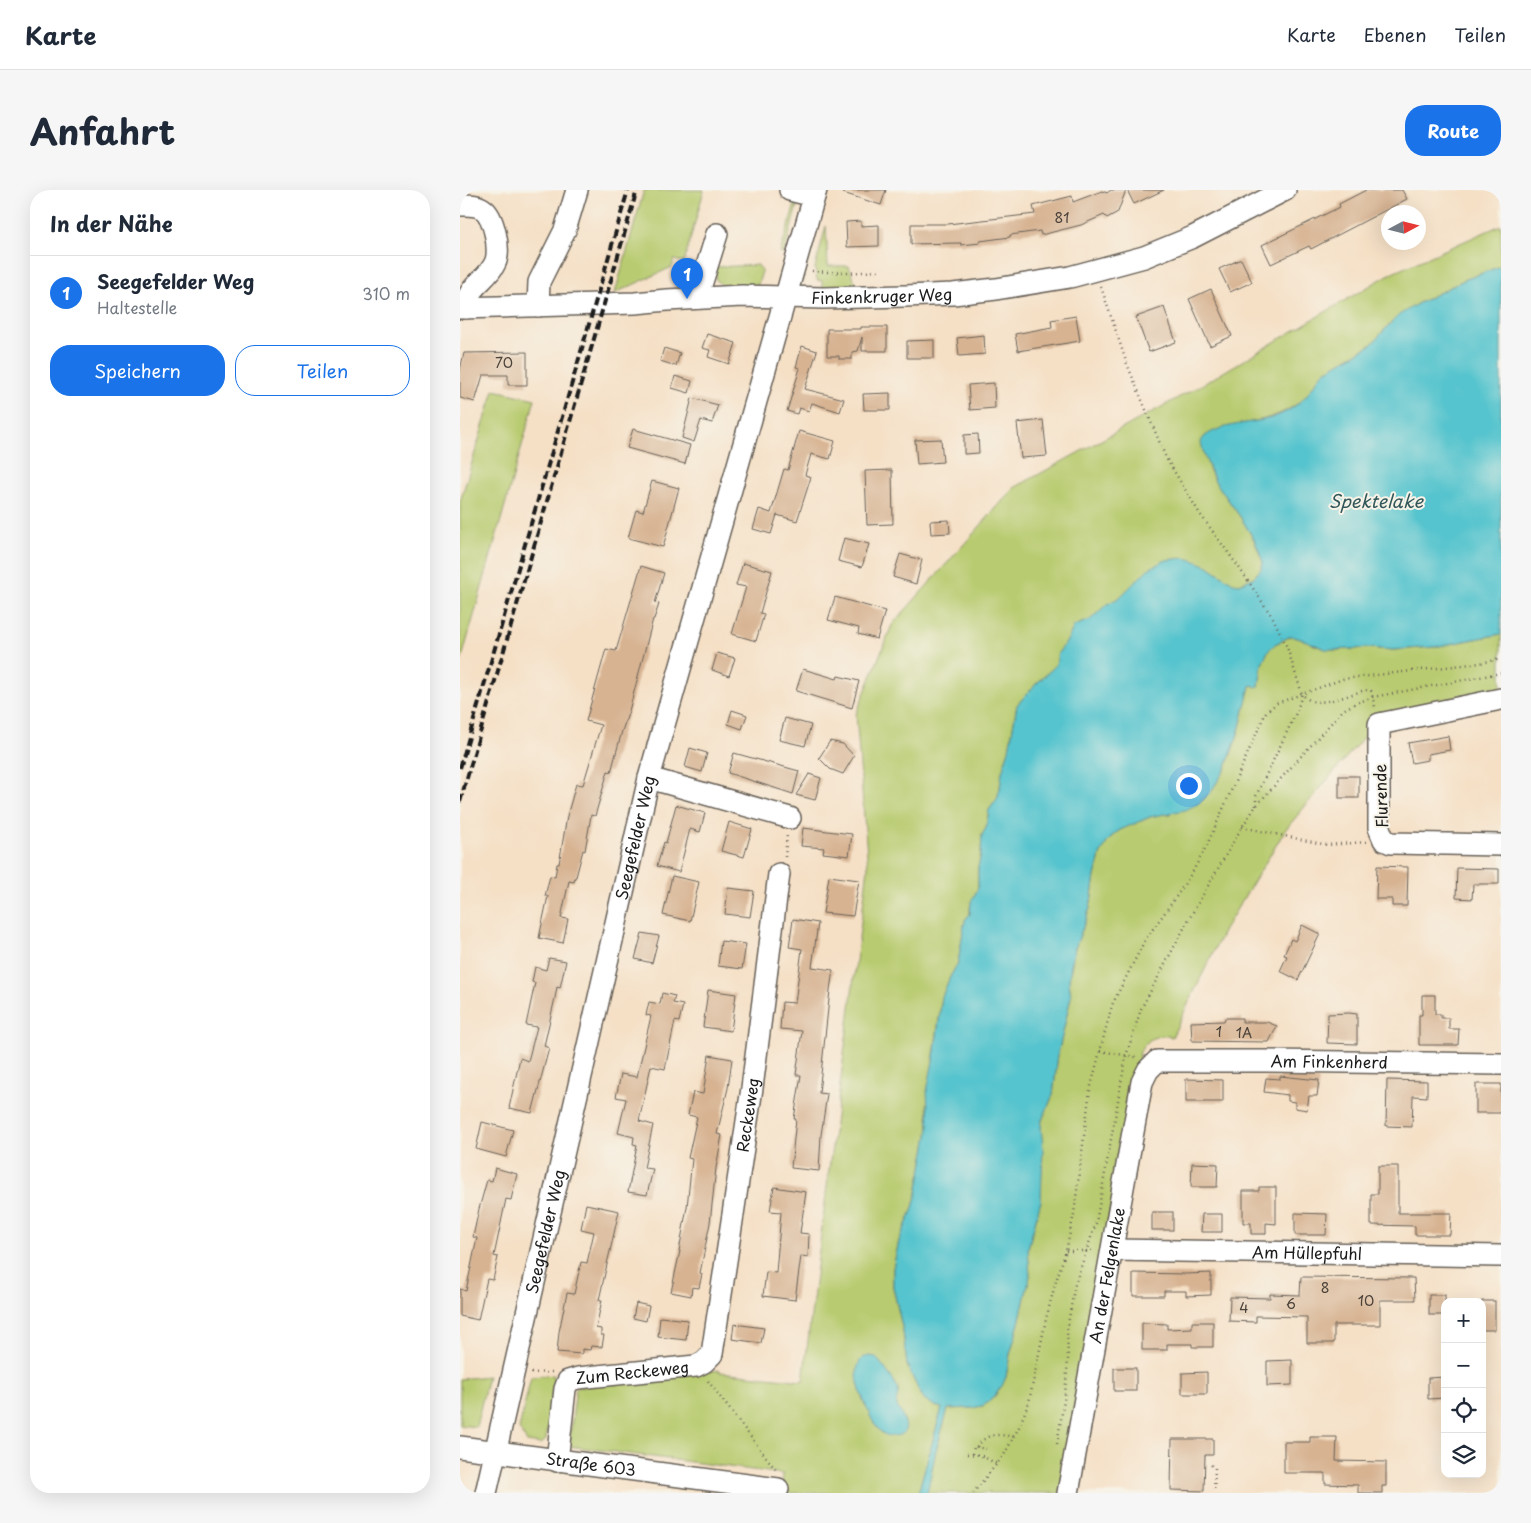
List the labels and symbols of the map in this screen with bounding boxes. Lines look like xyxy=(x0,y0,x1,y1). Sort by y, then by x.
north arrow xyxy=(1381,205,1426,250)
house number: 81 xyxy=(1055,207,1069,228)
pin: 1 xyxy=(671,258,703,299)
street label: Finkenkruger Weg xyxy=(811,281,953,309)
house number: 70 xyxy=(495,352,513,373)
water label: Spektelake xyxy=(1329,487,1425,514)
street label: Flurende xyxy=(1367,763,1393,829)
street label: Seegefelder Weg xyxy=(609,773,660,902)
your location xyxy=(1176,773,1202,799)
house number: 1 xyxy=(1216,1021,1222,1042)
house number: 1A xyxy=(1236,1022,1252,1043)
street label: Am Finkenherd xyxy=(1270,1048,1388,1074)
street label: Reckeweg xyxy=(729,1076,764,1154)
street label: Seegefelder Weg xyxy=(519,1167,570,1296)
street label: An der Felgenlake xyxy=(1082,1205,1130,1345)
street label: Am Hüllepfuhl xyxy=(1252,1239,1362,1265)
house number: 8 xyxy=(1321,1277,1329,1298)
house number: 10 xyxy=(1358,1290,1374,1311)
house number: 6 xyxy=(1286,1293,1296,1314)
house number: 4 xyxy=(1239,1297,1249,1318)
street label: Zum Reckeweg xyxy=(574,1354,690,1389)
street label: Straße 603 xyxy=(544,1445,637,1481)

